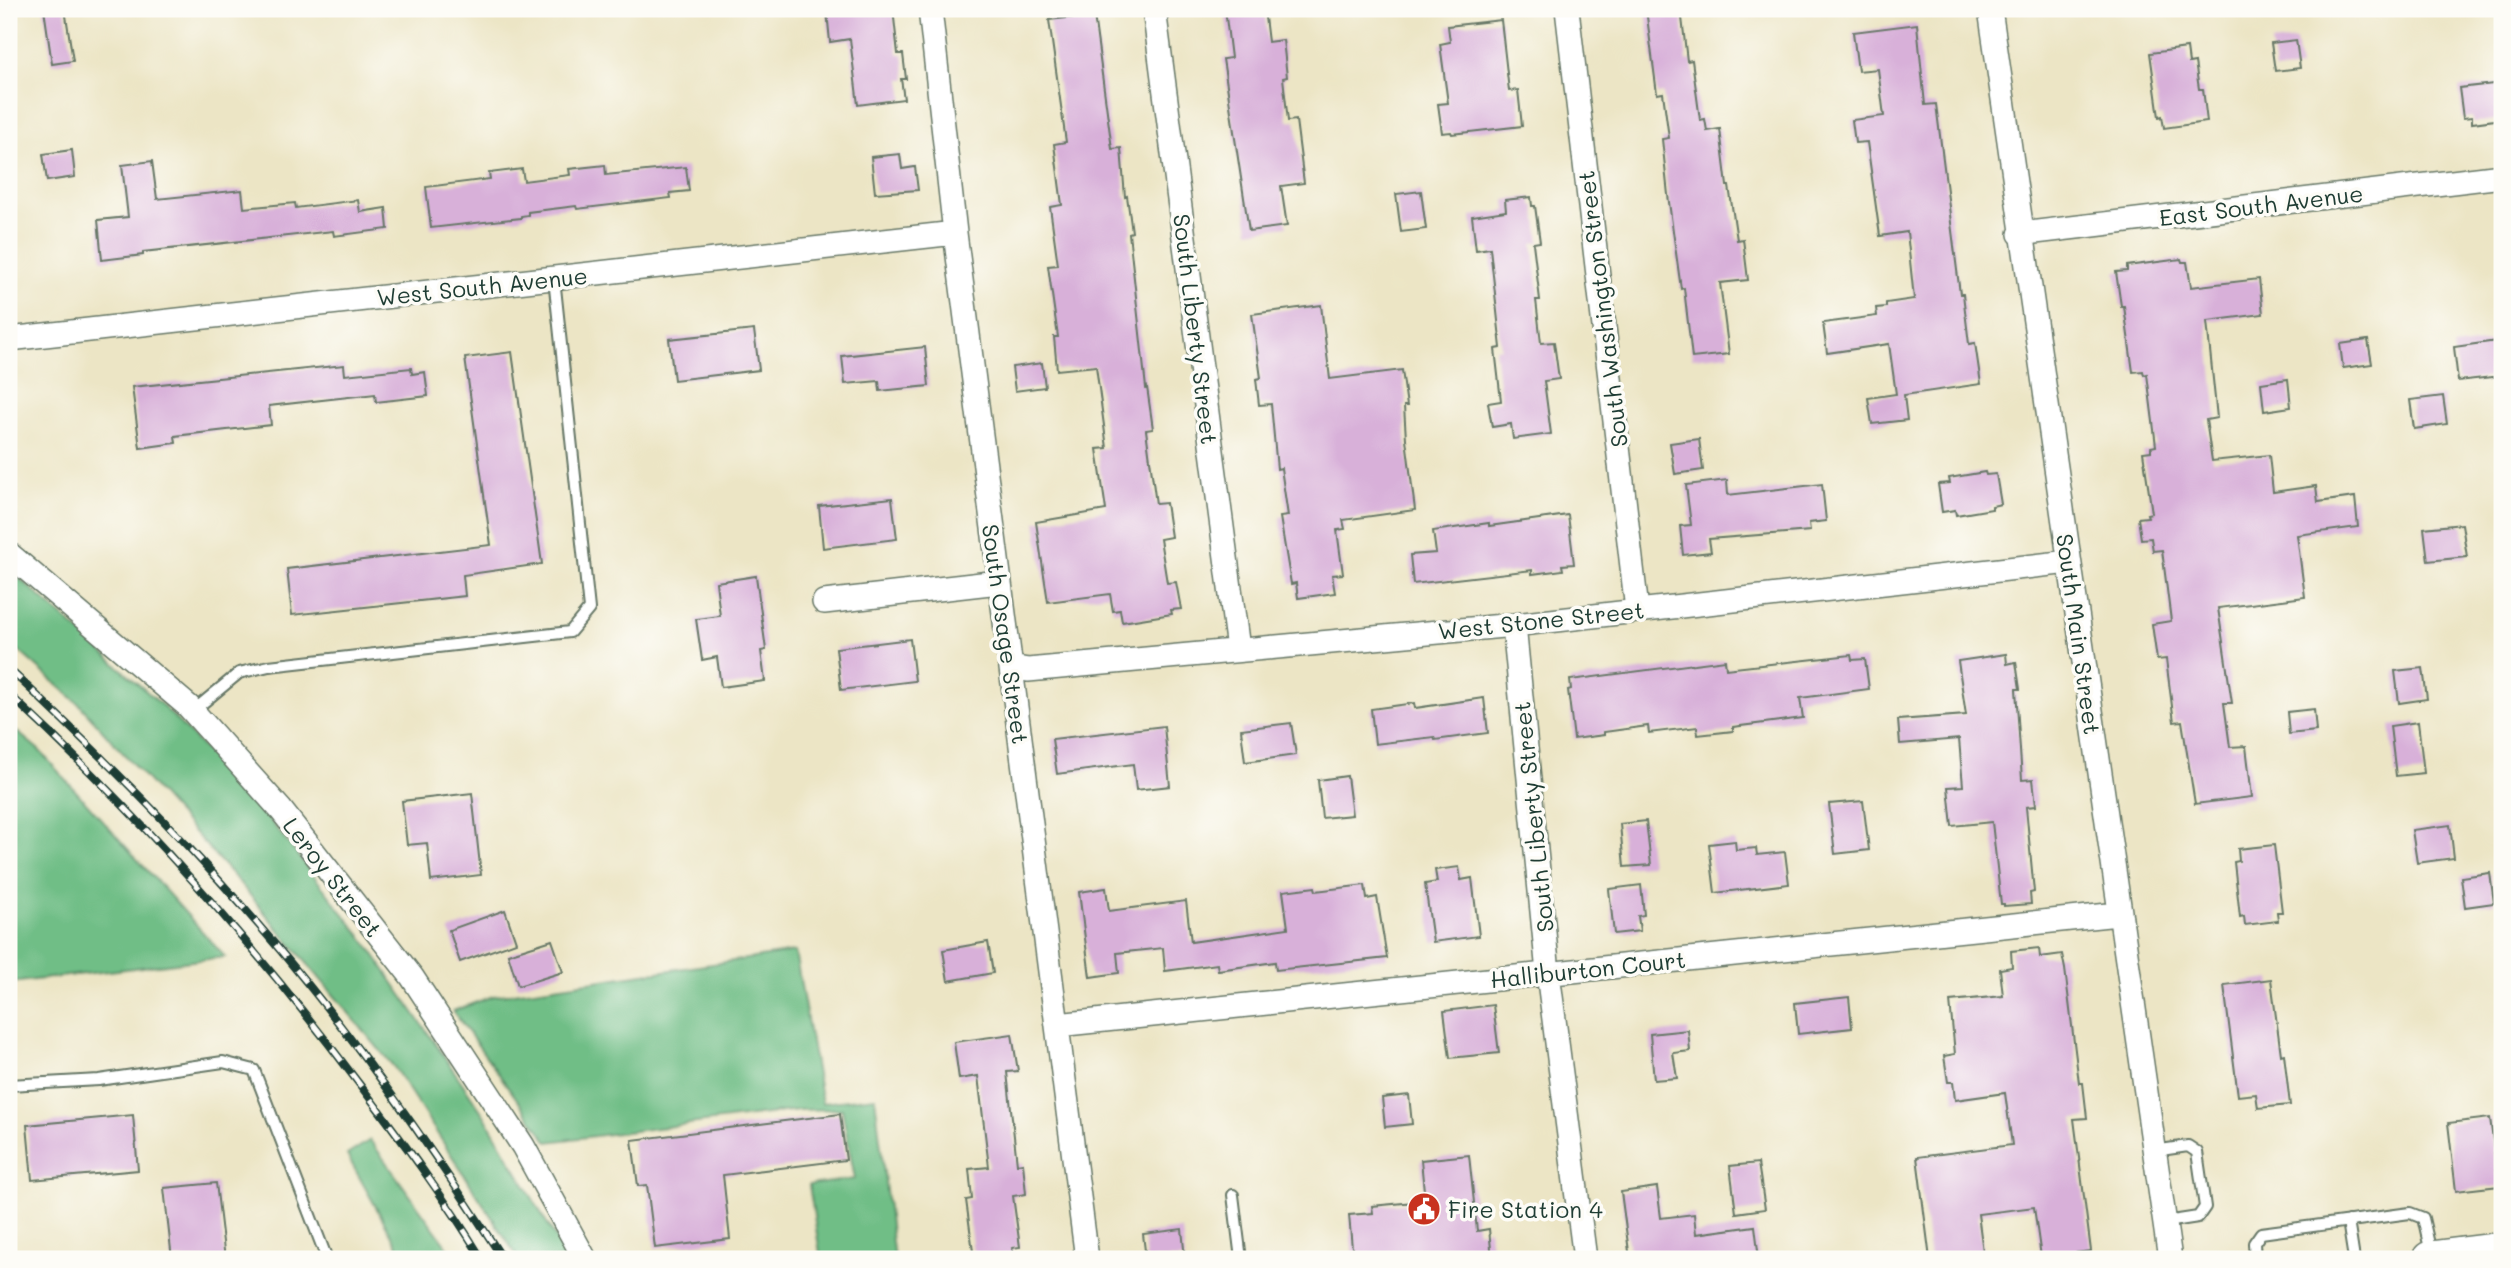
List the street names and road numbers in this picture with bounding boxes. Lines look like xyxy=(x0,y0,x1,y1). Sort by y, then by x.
street label: South Washington Street xyxy=(1570,169,1634,449)
street label: East South Avenue xyxy=(2157,178,2365,232)
street label: South Liberty Street xyxy=(1167,212,1225,446)
street label: West South Avenue xyxy=(375,260,589,312)
street label: South Osage Street xyxy=(976,522,1036,746)
street label: South Main Street xyxy=(2050,532,2108,736)
street label: West Stone Street xyxy=(1436,594,1646,646)
street label: South Liberty Street xyxy=(1506,700,1560,934)
street label: Leroy Street xyxy=(277,811,389,943)
street label: Halliburton Court xyxy=(1489,944,1687,994)

